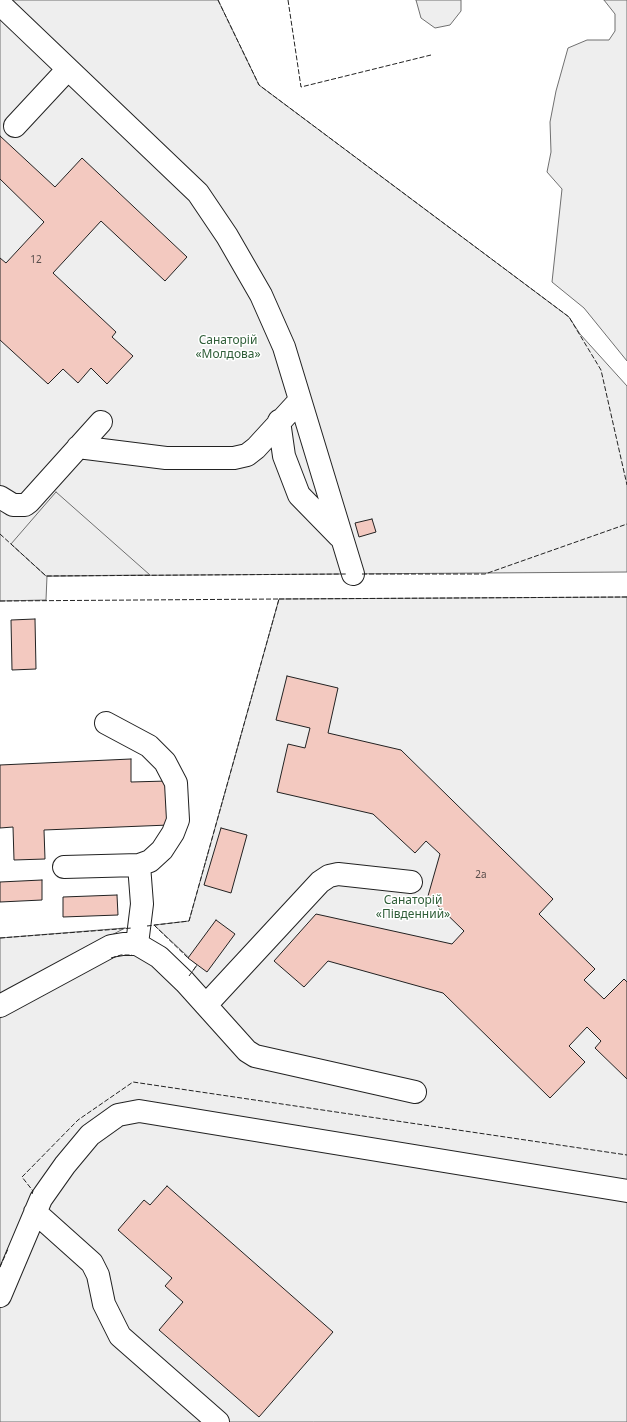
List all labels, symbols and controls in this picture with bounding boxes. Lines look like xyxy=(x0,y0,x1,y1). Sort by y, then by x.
house number: 12 xyxy=(30,254,42,266)
park label: Санаторій «Молдова» xyxy=(195,334,261,362)
house number: 2а xyxy=(475,869,487,881)
park label: Санаторій «Південний» xyxy=(376,894,450,922)

